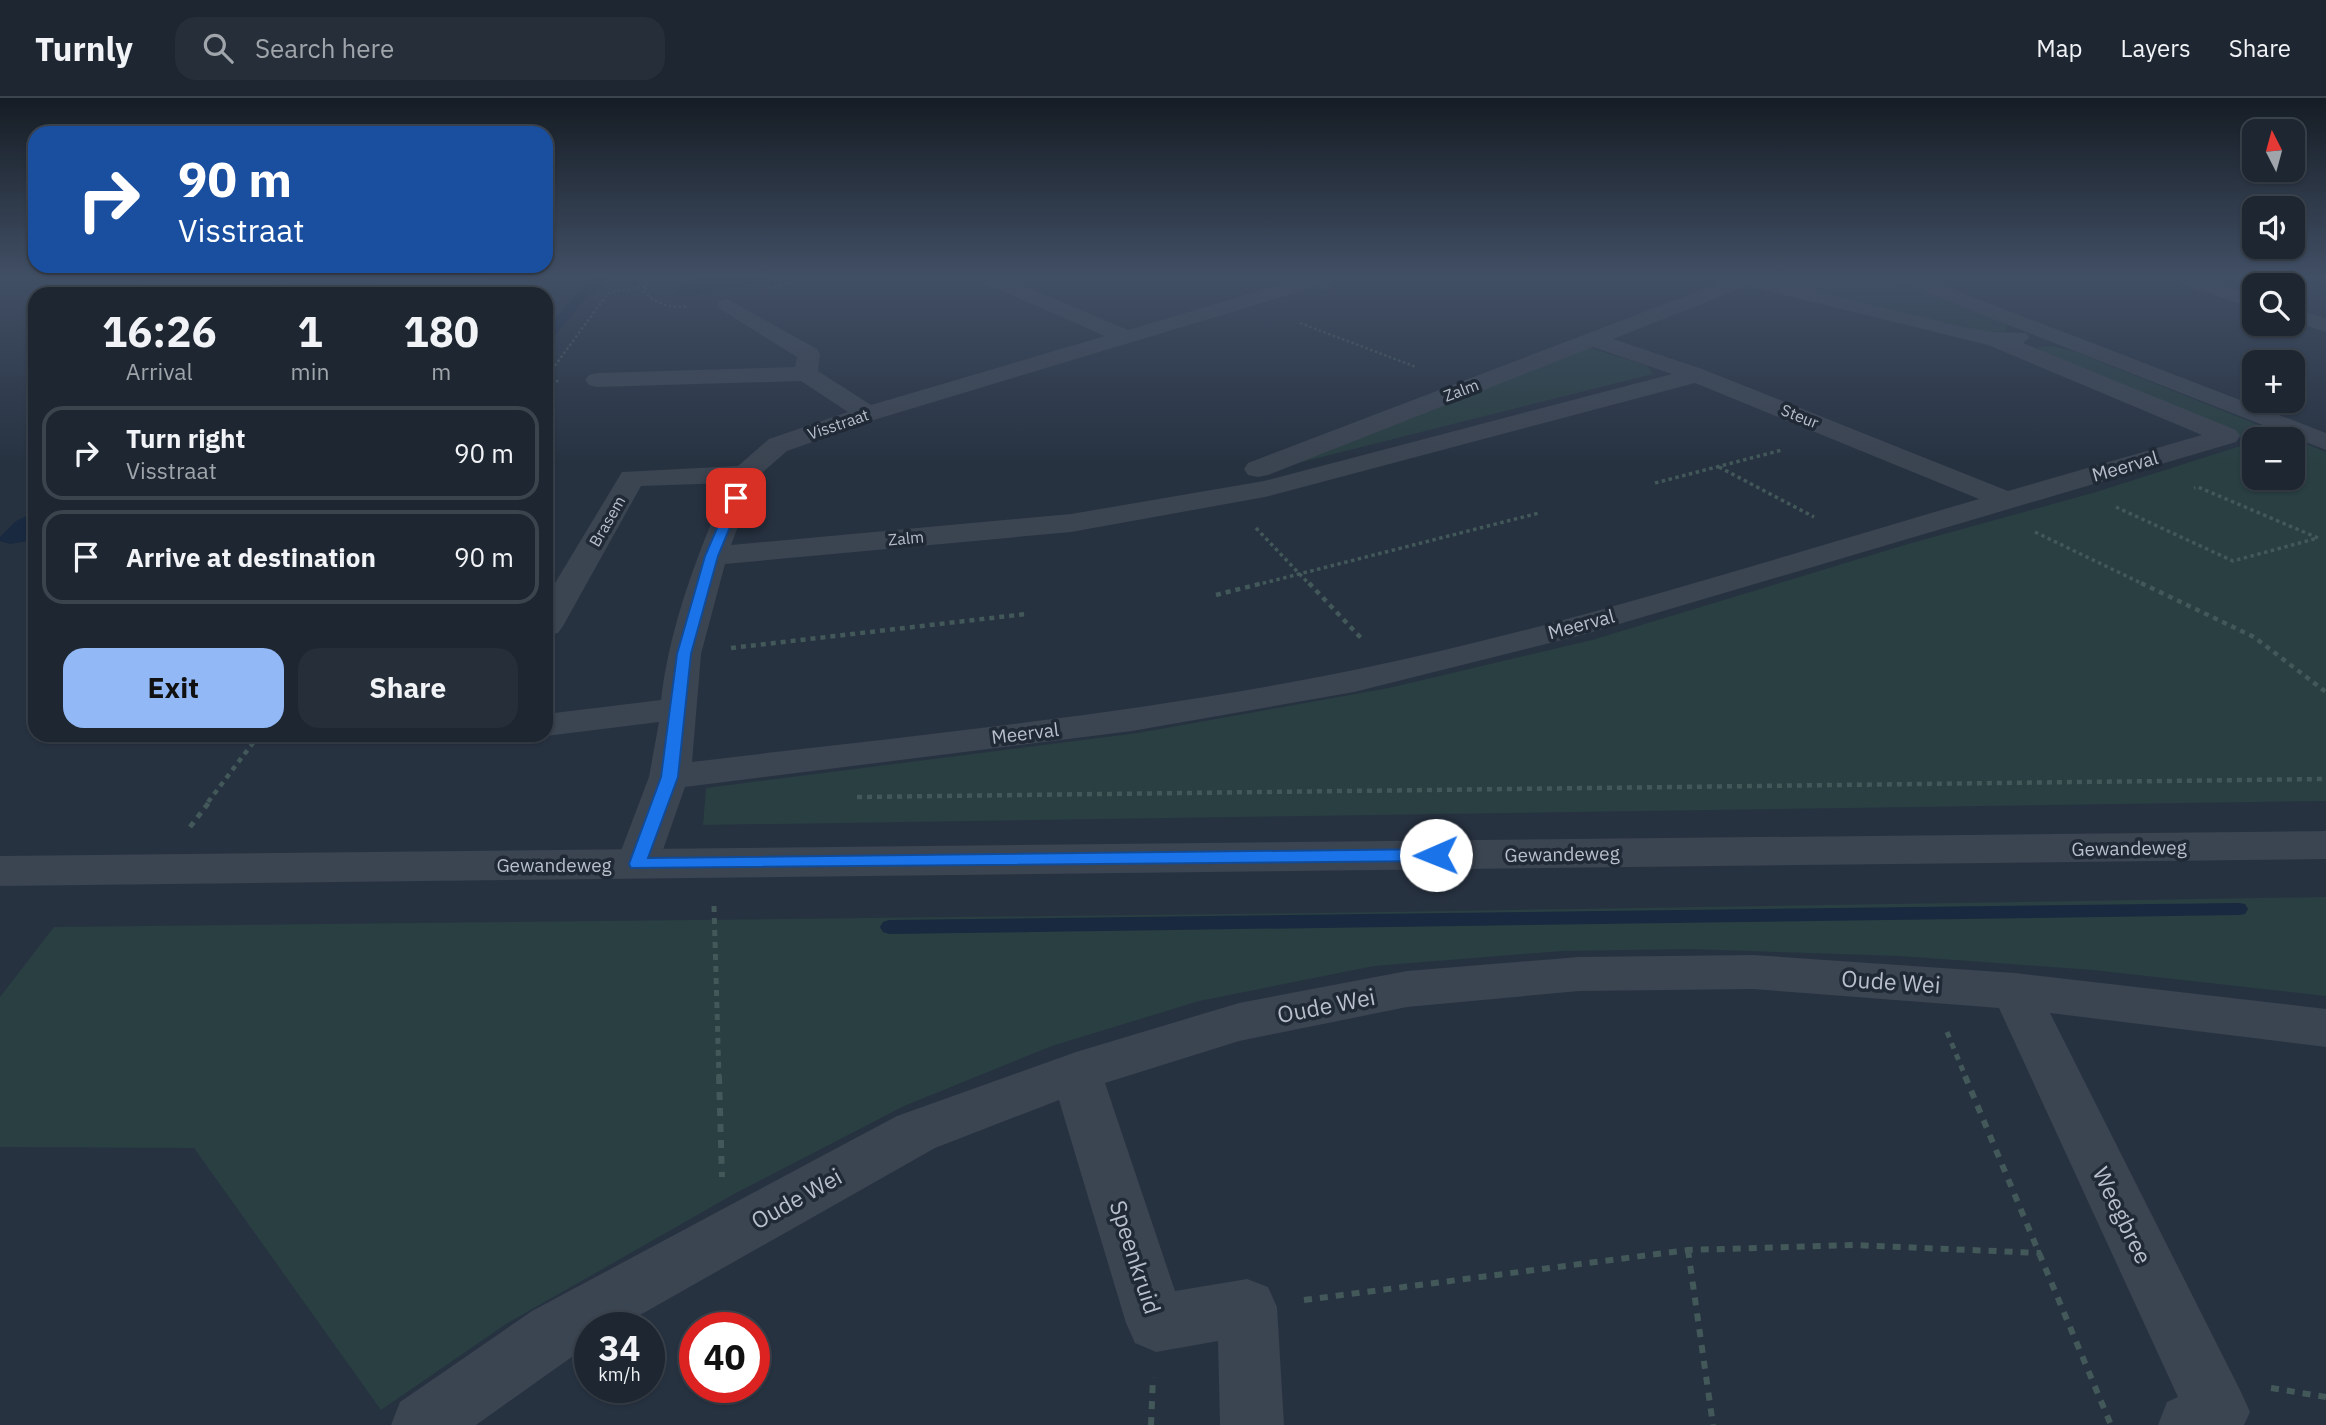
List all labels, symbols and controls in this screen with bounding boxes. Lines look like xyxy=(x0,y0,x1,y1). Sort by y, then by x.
search box xyxy=(175,17,665,80)
text: Turnly xyxy=(35,27,133,70)
icon: search xyxy=(199,29,237,67)
text: Search here xyxy=(255,31,394,65)
text: Map xyxy=(2036,32,2083,64)
text: Layers xyxy=(2121,32,2191,64)
text: Share xyxy=(2229,32,2291,64)
north arrow xyxy=(2242,119,2305,182)
map controls xyxy=(2242,119,2305,490)
text: 90 m xyxy=(178,147,292,210)
icon: right xyxy=(63,154,154,245)
button: sound xyxy=(2242,196,2305,259)
text: Visstraat xyxy=(178,209,305,251)
button: search xyxy=(2242,273,2305,336)
text: 16:26 xyxy=(102,304,217,359)
text: 1 xyxy=(297,304,323,359)
text: 180 xyxy=(403,304,479,359)
button: + xyxy=(2242,350,2305,413)
text: Arrival xyxy=(126,356,193,386)
text: min xyxy=(291,356,329,386)
text: m xyxy=(431,356,451,386)
street label: Zalm xyxy=(1441,374,1481,406)
street label: Steur xyxy=(1778,399,1822,433)
street label: Visstraat xyxy=(805,404,871,444)
text: Turn right xyxy=(126,421,245,455)
button: − xyxy=(2242,427,2305,490)
icon: right xyxy=(67,434,105,472)
text: 90 m xyxy=(454,436,514,470)
street label: Meerval xyxy=(2089,445,2161,487)
text: Visstraat xyxy=(126,455,217,485)
pin xyxy=(706,468,766,528)
icon: arrive xyxy=(717,479,755,517)
street label: Brasem xyxy=(584,492,630,550)
street label: Zalm xyxy=(887,526,925,550)
icon: arrive xyxy=(67,538,105,576)
text: Arrive at destination xyxy=(126,540,376,574)
text: 90 m xyxy=(454,540,514,574)
street label: Meerval xyxy=(1545,604,1617,644)
button: Exit xyxy=(63,648,284,728)
button: Share xyxy=(298,648,518,728)
street label: Meerval xyxy=(990,717,1060,749)
position arrow xyxy=(1399,818,1473,892)
street label: Gewandeweg xyxy=(2071,835,2187,861)
street label: Gewandeweg xyxy=(1504,841,1620,867)
street label: Gewandeweg xyxy=(496,853,612,877)
street label: Oude Wei xyxy=(1840,963,1942,999)
street label: Oude Wei xyxy=(1274,981,1378,1029)
street label: Oude Wei xyxy=(745,1161,847,1235)
street label: Weegbree xyxy=(2087,1161,2159,1269)
street label: Speenkruid xyxy=(1104,1196,1168,1318)
speed limit sign: 40 xyxy=(679,1312,770,1403)
text: 34 xyxy=(598,1325,641,1371)
text: km/h xyxy=(598,1363,641,1386)

